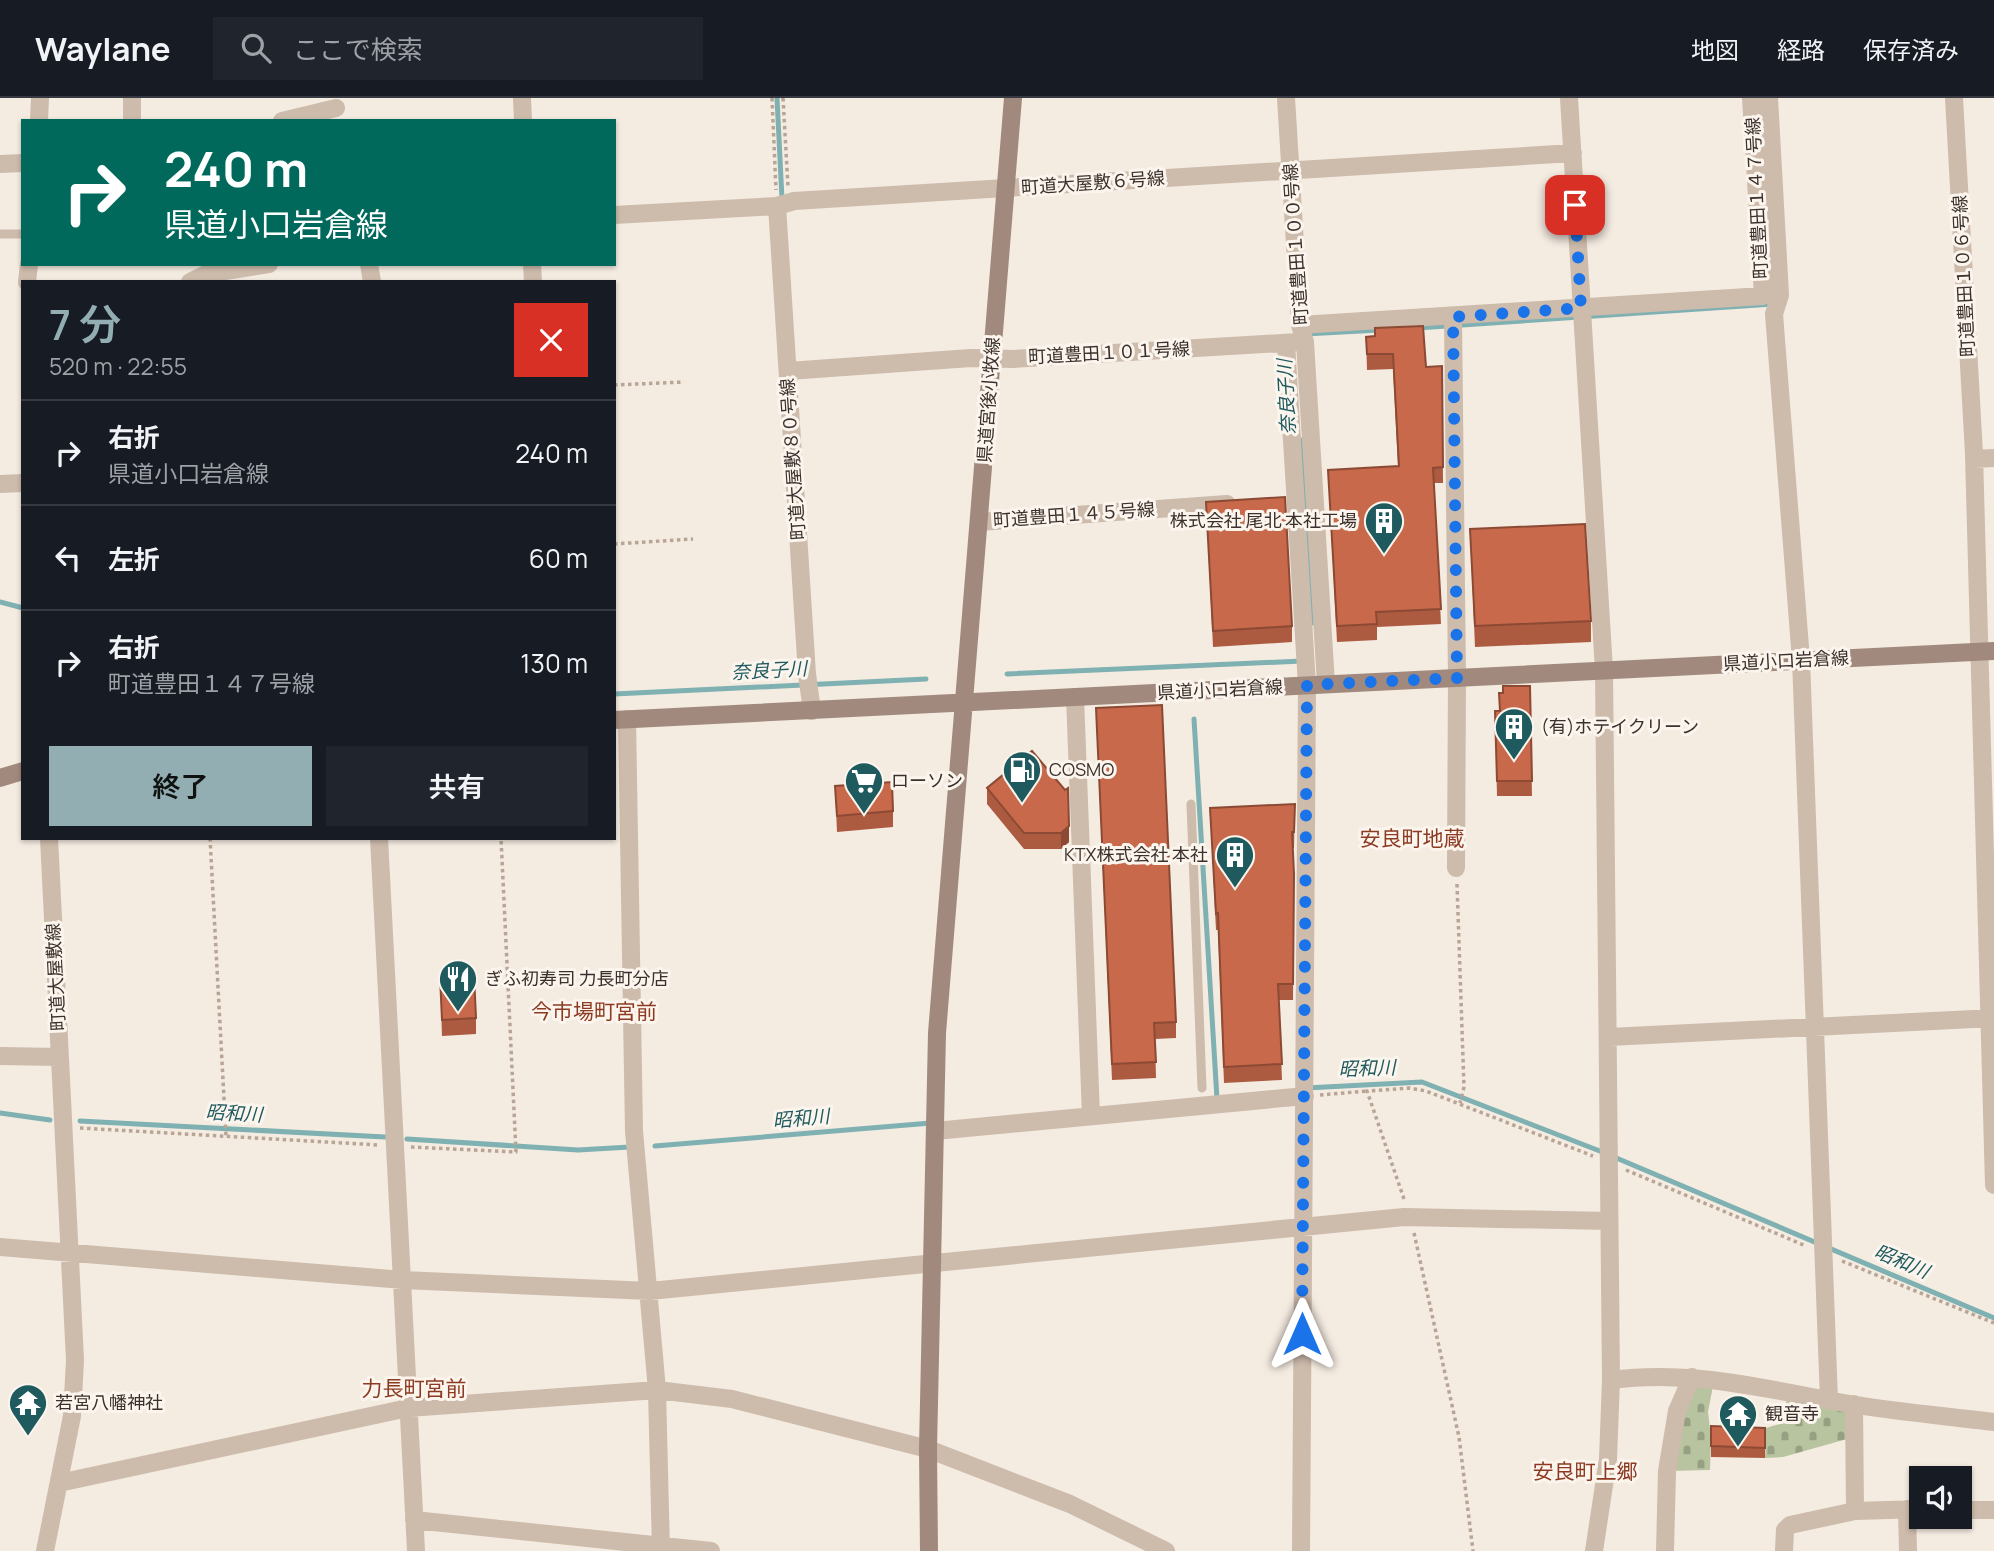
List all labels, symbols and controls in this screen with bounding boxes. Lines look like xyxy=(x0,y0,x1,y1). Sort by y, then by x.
search box xyxy=(213,17,703,80)
text: Waylane xyxy=(35,26,171,71)
icon: search xyxy=(237,29,275,67)
text: ここで検索 xyxy=(293,31,423,67)
text: 地図 xyxy=(1691,33,1739,66)
text: 経路 xyxy=(1777,33,1825,66)
text: 保存済み xyxy=(1863,33,1959,66)
street label: 町道豊田１４７号線 xyxy=(1740,117,1772,280)
text: 240 m xyxy=(164,135,308,202)
icon: right xyxy=(49,147,140,238)
street label: 町道豊田１００号線 xyxy=(1277,162,1313,326)
street label: 町道大屋敷６号線 xyxy=(1020,165,1166,199)
pin xyxy=(1545,175,1605,235)
icon: arrive xyxy=(1556,186,1594,224)
street label: 町道豊田１０６号線 xyxy=(1947,195,1979,358)
text: 県道小口岩倉線 xyxy=(164,202,388,246)
text: 7 分 xyxy=(49,295,121,353)
button: close xyxy=(514,303,588,377)
street label: 県道宮後小牧線 xyxy=(972,336,1004,464)
street label: 町道豊田１０１号線 xyxy=(1027,336,1190,368)
text: 520 m · 22:55 xyxy=(49,350,187,382)
water label: 奈良子川 xyxy=(1271,356,1301,436)
street label: 町道大屋敷８０号線 xyxy=(774,377,810,541)
text: 右折 xyxy=(108,419,160,455)
icon: right xyxy=(49,434,87,472)
text: 240 m xyxy=(515,435,588,471)
text: 県道小口岩倉線 xyxy=(108,457,269,489)
street label: 町道豊田１４５号線 xyxy=(992,496,1156,532)
building icon: 株式会社 尾北 本社工場 xyxy=(1363,500,1405,555)
place label: 株式会社 尾北 本社工場 xyxy=(1170,508,1357,532)
icon: left xyxy=(49,539,87,577)
text: 60 m xyxy=(529,540,588,576)
text: 左折 xyxy=(108,541,160,577)
text: 右折 xyxy=(108,629,160,665)
icon: right xyxy=(49,644,87,682)
text: 130 m xyxy=(520,645,588,681)
street label: 県道小口岩倉線 xyxy=(1722,645,1849,675)
water label: 奈良子川 xyxy=(730,655,810,685)
text: 町道豊田１４７号線 xyxy=(108,667,315,699)
street label: 県道小口岩倉線 xyxy=(1156,674,1283,704)
building icon: (有)ホテイクリーン xyxy=(1493,706,1535,761)
place label: (有)ホテイクリーン xyxy=(1541,714,1699,738)
button: 終了 xyxy=(49,746,312,826)
button: 共有 xyxy=(326,746,588,826)
fuel station icon: COSMO xyxy=(1001,749,1043,804)
place label: COSMO xyxy=(1049,757,1114,781)
supermarket icon: ローソン xyxy=(843,760,885,815)
place label: ローソン xyxy=(891,768,963,792)
district label: 安良町地蔵 xyxy=(1360,824,1465,852)
building icon: KTX株式会社 本社 xyxy=(1214,834,1256,889)
place label: KTX株式会社 本社 xyxy=(1064,842,1208,866)
street label: 町道大屋敷線 xyxy=(40,922,70,1032)
restaurant icon: ぎふ初寿司 力長町分店 xyxy=(437,958,479,1013)
place label: ぎふ初寿司 力長町分店 xyxy=(485,966,669,990)
district label: 今市場町宮前 xyxy=(531,997,657,1025)
water label: 昭和川 xyxy=(1338,1054,1398,1082)
water label: 昭和川 xyxy=(205,1099,265,1128)
water label: 昭和川 xyxy=(771,1102,833,1133)
water label: 昭和川 xyxy=(1871,1238,1935,1285)
position arrow xyxy=(1265,1297,1339,1371)
district label: 力長町宮前 xyxy=(362,1374,467,1402)
temple icon: 若宮八幡神社 xyxy=(7,1382,49,1437)
place label: 若宮八幡神社 xyxy=(55,1390,163,1414)
temple icon: 観音寺 xyxy=(1717,1393,1759,1448)
place label: 観音寺 xyxy=(1765,1401,1819,1425)
district label: 安良町上郷 xyxy=(1533,1457,1638,1485)
map controls xyxy=(1909,1466,1972,1529)
button: sound xyxy=(1909,1466,1972,1529)

